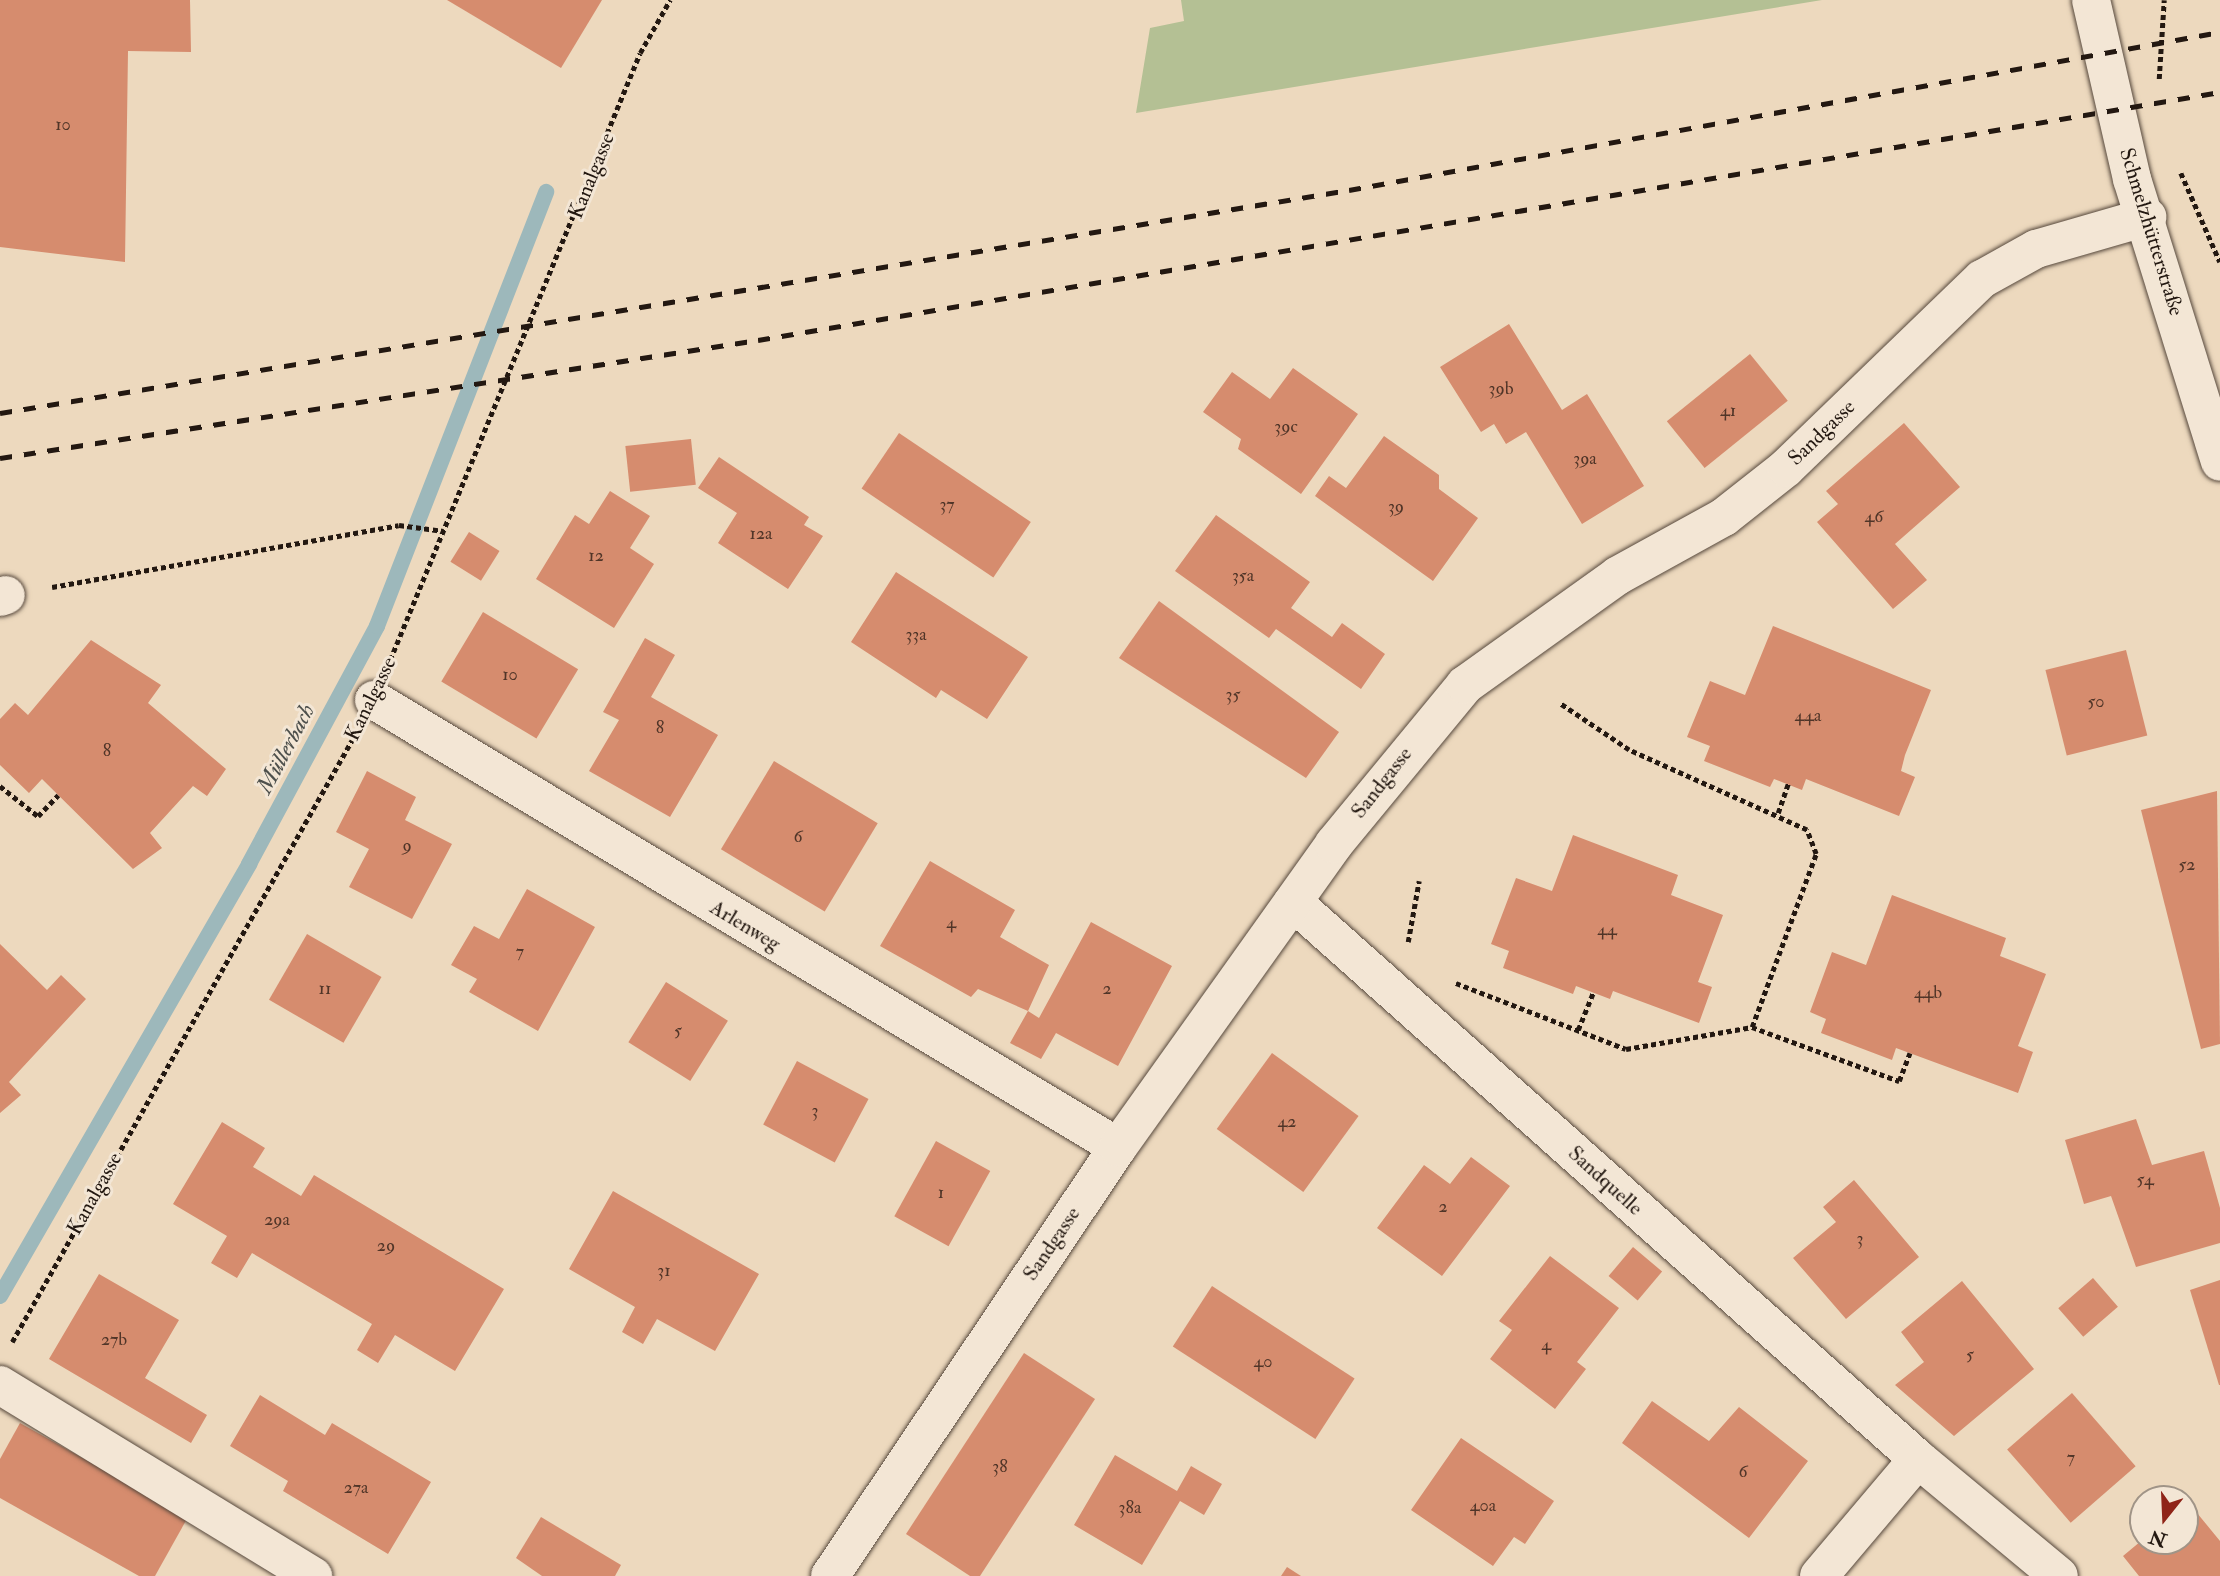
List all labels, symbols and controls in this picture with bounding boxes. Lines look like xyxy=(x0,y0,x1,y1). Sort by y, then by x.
house number: 10 xyxy=(55,114,71,136)
street label: Kanalgasse xyxy=(563,129,621,223)
street label: Schmelzhütterstraße xyxy=(2113,145,2189,319)
house number: 39b xyxy=(1489,378,1513,400)
street label: Sandgasse xyxy=(1783,395,1861,471)
house number: 41 xyxy=(1720,400,1736,422)
house number: 39c xyxy=(1274,416,1298,438)
house number: 39a xyxy=(1573,448,1597,470)
house number: 37 xyxy=(939,494,955,516)
house number: 39 xyxy=(1388,496,1404,518)
house number: 46 xyxy=(1865,506,1883,528)
house number: 12a xyxy=(750,523,772,545)
house number: 12 xyxy=(588,545,604,567)
house number: 35a xyxy=(1232,565,1254,587)
house number: 33a xyxy=(905,624,927,646)
street label: Kanalgasse xyxy=(340,653,402,745)
house number: 10 xyxy=(502,664,518,686)
house number: 35 xyxy=(1226,684,1240,706)
house number: 50 xyxy=(2088,691,2104,713)
water label: Müllerbach xyxy=(251,699,321,799)
house number: 44a xyxy=(1795,705,1821,727)
house number: 8 xyxy=(656,717,664,739)
house number: 8 xyxy=(103,740,111,762)
street label: Sandgasse xyxy=(1346,742,1418,824)
house number: 6 xyxy=(793,826,803,848)
house number: 9 xyxy=(402,835,412,857)
house number: 52 xyxy=(2179,854,2195,876)
street label: Arlenweg xyxy=(705,895,785,957)
house number: 4 xyxy=(946,912,956,934)
house number: 44 xyxy=(1597,919,1617,941)
house number: 7 xyxy=(516,941,524,963)
house number: 11 xyxy=(319,978,331,1000)
house number: 2 xyxy=(1102,978,1112,1000)
house number: 44b xyxy=(1914,982,1942,1004)
house number: 5 xyxy=(674,1020,682,1042)
house number: 3 xyxy=(812,1100,818,1122)
house number: 42 xyxy=(1278,1111,1296,1133)
street label: Sandquelle xyxy=(1563,1141,1647,1221)
street label: Kanalgasse xyxy=(62,1148,128,1240)
house number: 54 xyxy=(2136,1169,2154,1191)
house number: 1 xyxy=(938,1182,944,1204)
house number: 2 xyxy=(1438,1196,1448,1218)
street label: Sandgasse xyxy=(1018,1202,1086,1286)
house number: 29a xyxy=(264,1209,290,1231)
house number: 3 xyxy=(1857,1228,1863,1250)
house number: 29 xyxy=(377,1235,395,1257)
house number: 31 xyxy=(657,1260,671,1282)
house number: 27b xyxy=(101,1329,127,1351)
house number: 4 xyxy=(1541,1334,1551,1356)
house number: 5 xyxy=(1966,1344,1974,1366)
house number: 40 xyxy=(1254,1351,1272,1373)
house number: 7 xyxy=(2067,1447,2075,1469)
house number: 38 xyxy=(992,1456,1008,1478)
house number: 6 xyxy=(1738,1461,1748,1483)
house number: 27a xyxy=(344,1477,368,1499)
north arrow xyxy=(2129,1485,2199,1555)
house number: 40a xyxy=(1470,1495,1496,1517)
house number: 38a xyxy=(1119,1497,1141,1519)
text: N xyxy=(2146,1524,2170,1552)

